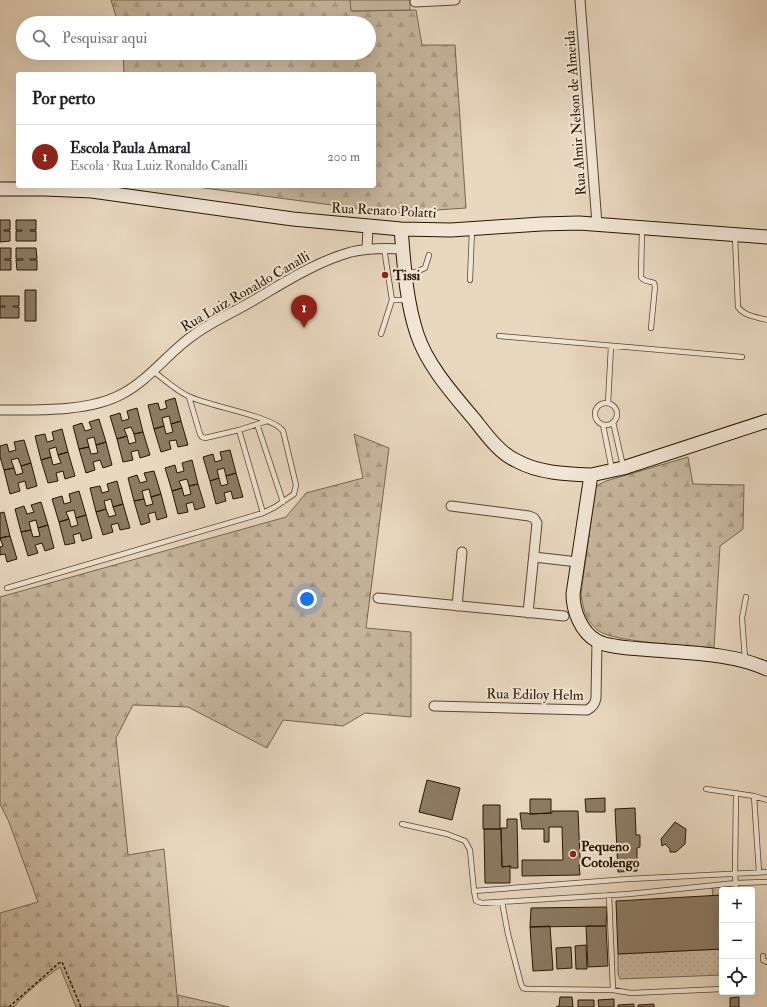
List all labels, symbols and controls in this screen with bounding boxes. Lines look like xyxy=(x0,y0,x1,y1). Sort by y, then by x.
search box xyxy=(16,16,376,60)
icon: search xyxy=(30,27,52,49)
text: Pesquisar aqui xyxy=(62,29,147,48)
street label: Rua Almir Nelson de Almeida xyxy=(561,30,590,196)
text: Por perto xyxy=(32,88,95,109)
text: Escola Paula Amaral xyxy=(70,139,191,158)
text: 1 xyxy=(43,149,47,165)
text: 200 m xyxy=(327,149,360,165)
text: Escola · Rua Luiz Ronaldo Canalli xyxy=(70,158,248,174)
street label: Rua Renato Polatti xyxy=(331,199,437,222)
street label: Rua Luiz Ronaldo Canalli xyxy=(178,247,313,335)
place label: Tissi xyxy=(392,267,421,284)
marker: Tissi xyxy=(380,270,390,280)
pin: 1 xyxy=(291,295,317,328)
your location xyxy=(297,589,317,609)
street label: Rua Ediloy Helm xyxy=(486,685,584,705)
place label: Pequeno Cotolengo xyxy=(581,838,640,872)
marker: Pequeno Cotolengo xyxy=(568,849,578,859)
map controls xyxy=(719,887,755,995)
button: + xyxy=(719,887,755,923)
button: − xyxy=(719,923,755,959)
button: locate xyxy=(719,959,755,995)

